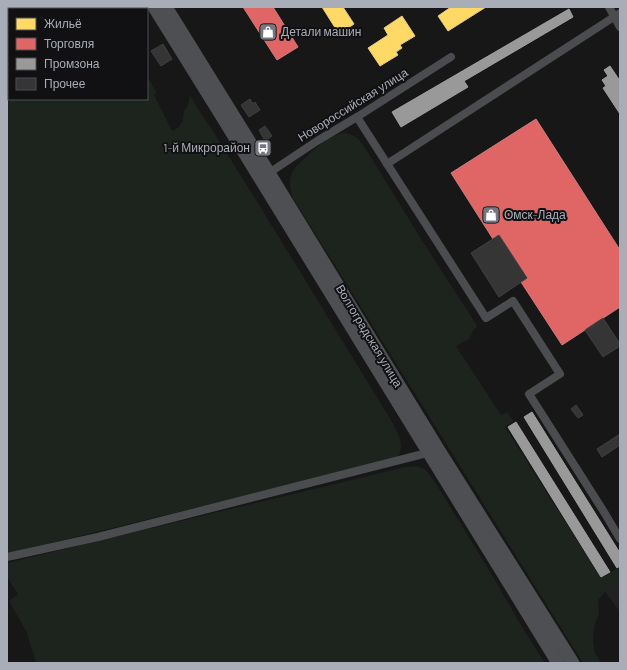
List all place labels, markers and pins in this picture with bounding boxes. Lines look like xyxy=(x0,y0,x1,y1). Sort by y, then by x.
shop icon: Детали машин xyxy=(258,22,278,42)
place label: Детали машин xyxy=(281,24,361,39)
bus stop icon: 1-й Микрорайон xyxy=(253,138,273,158)
place label: 1-й Микрорайон xyxy=(163,140,250,155)
shop icon: Омск-Лада xyxy=(481,205,501,225)
place label: Омск-Лада xyxy=(504,207,566,222)

